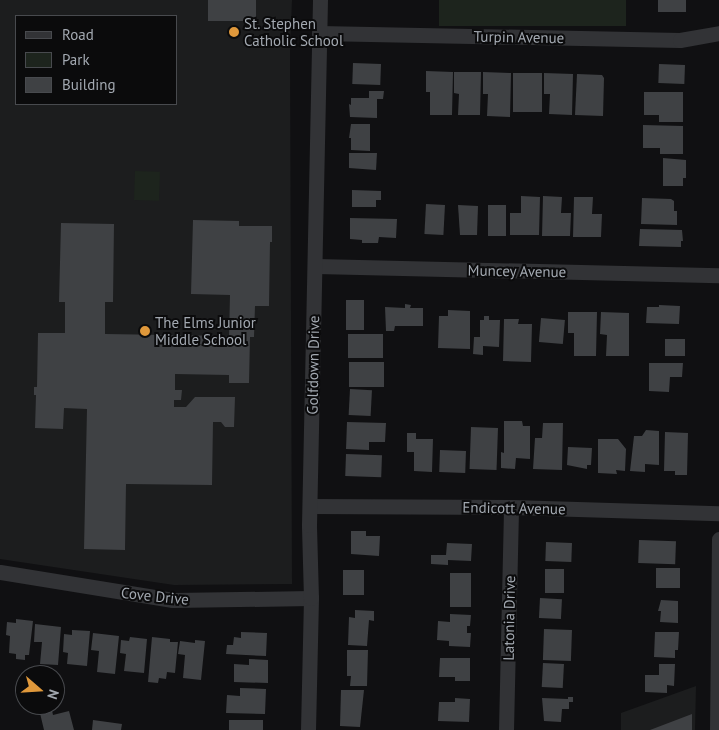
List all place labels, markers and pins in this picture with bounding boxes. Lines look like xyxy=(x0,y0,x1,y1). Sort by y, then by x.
place label: St. Stephen Catholic School xyxy=(244,14,344,49)
marker: St. Stephen Catholic School xyxy=(228,26,240,38)
place label: The Elms Junior Middle School xyxy=(155,313,256,348)
marker: The Elms Junior Middle School xyxy=(139,325,151,337)

